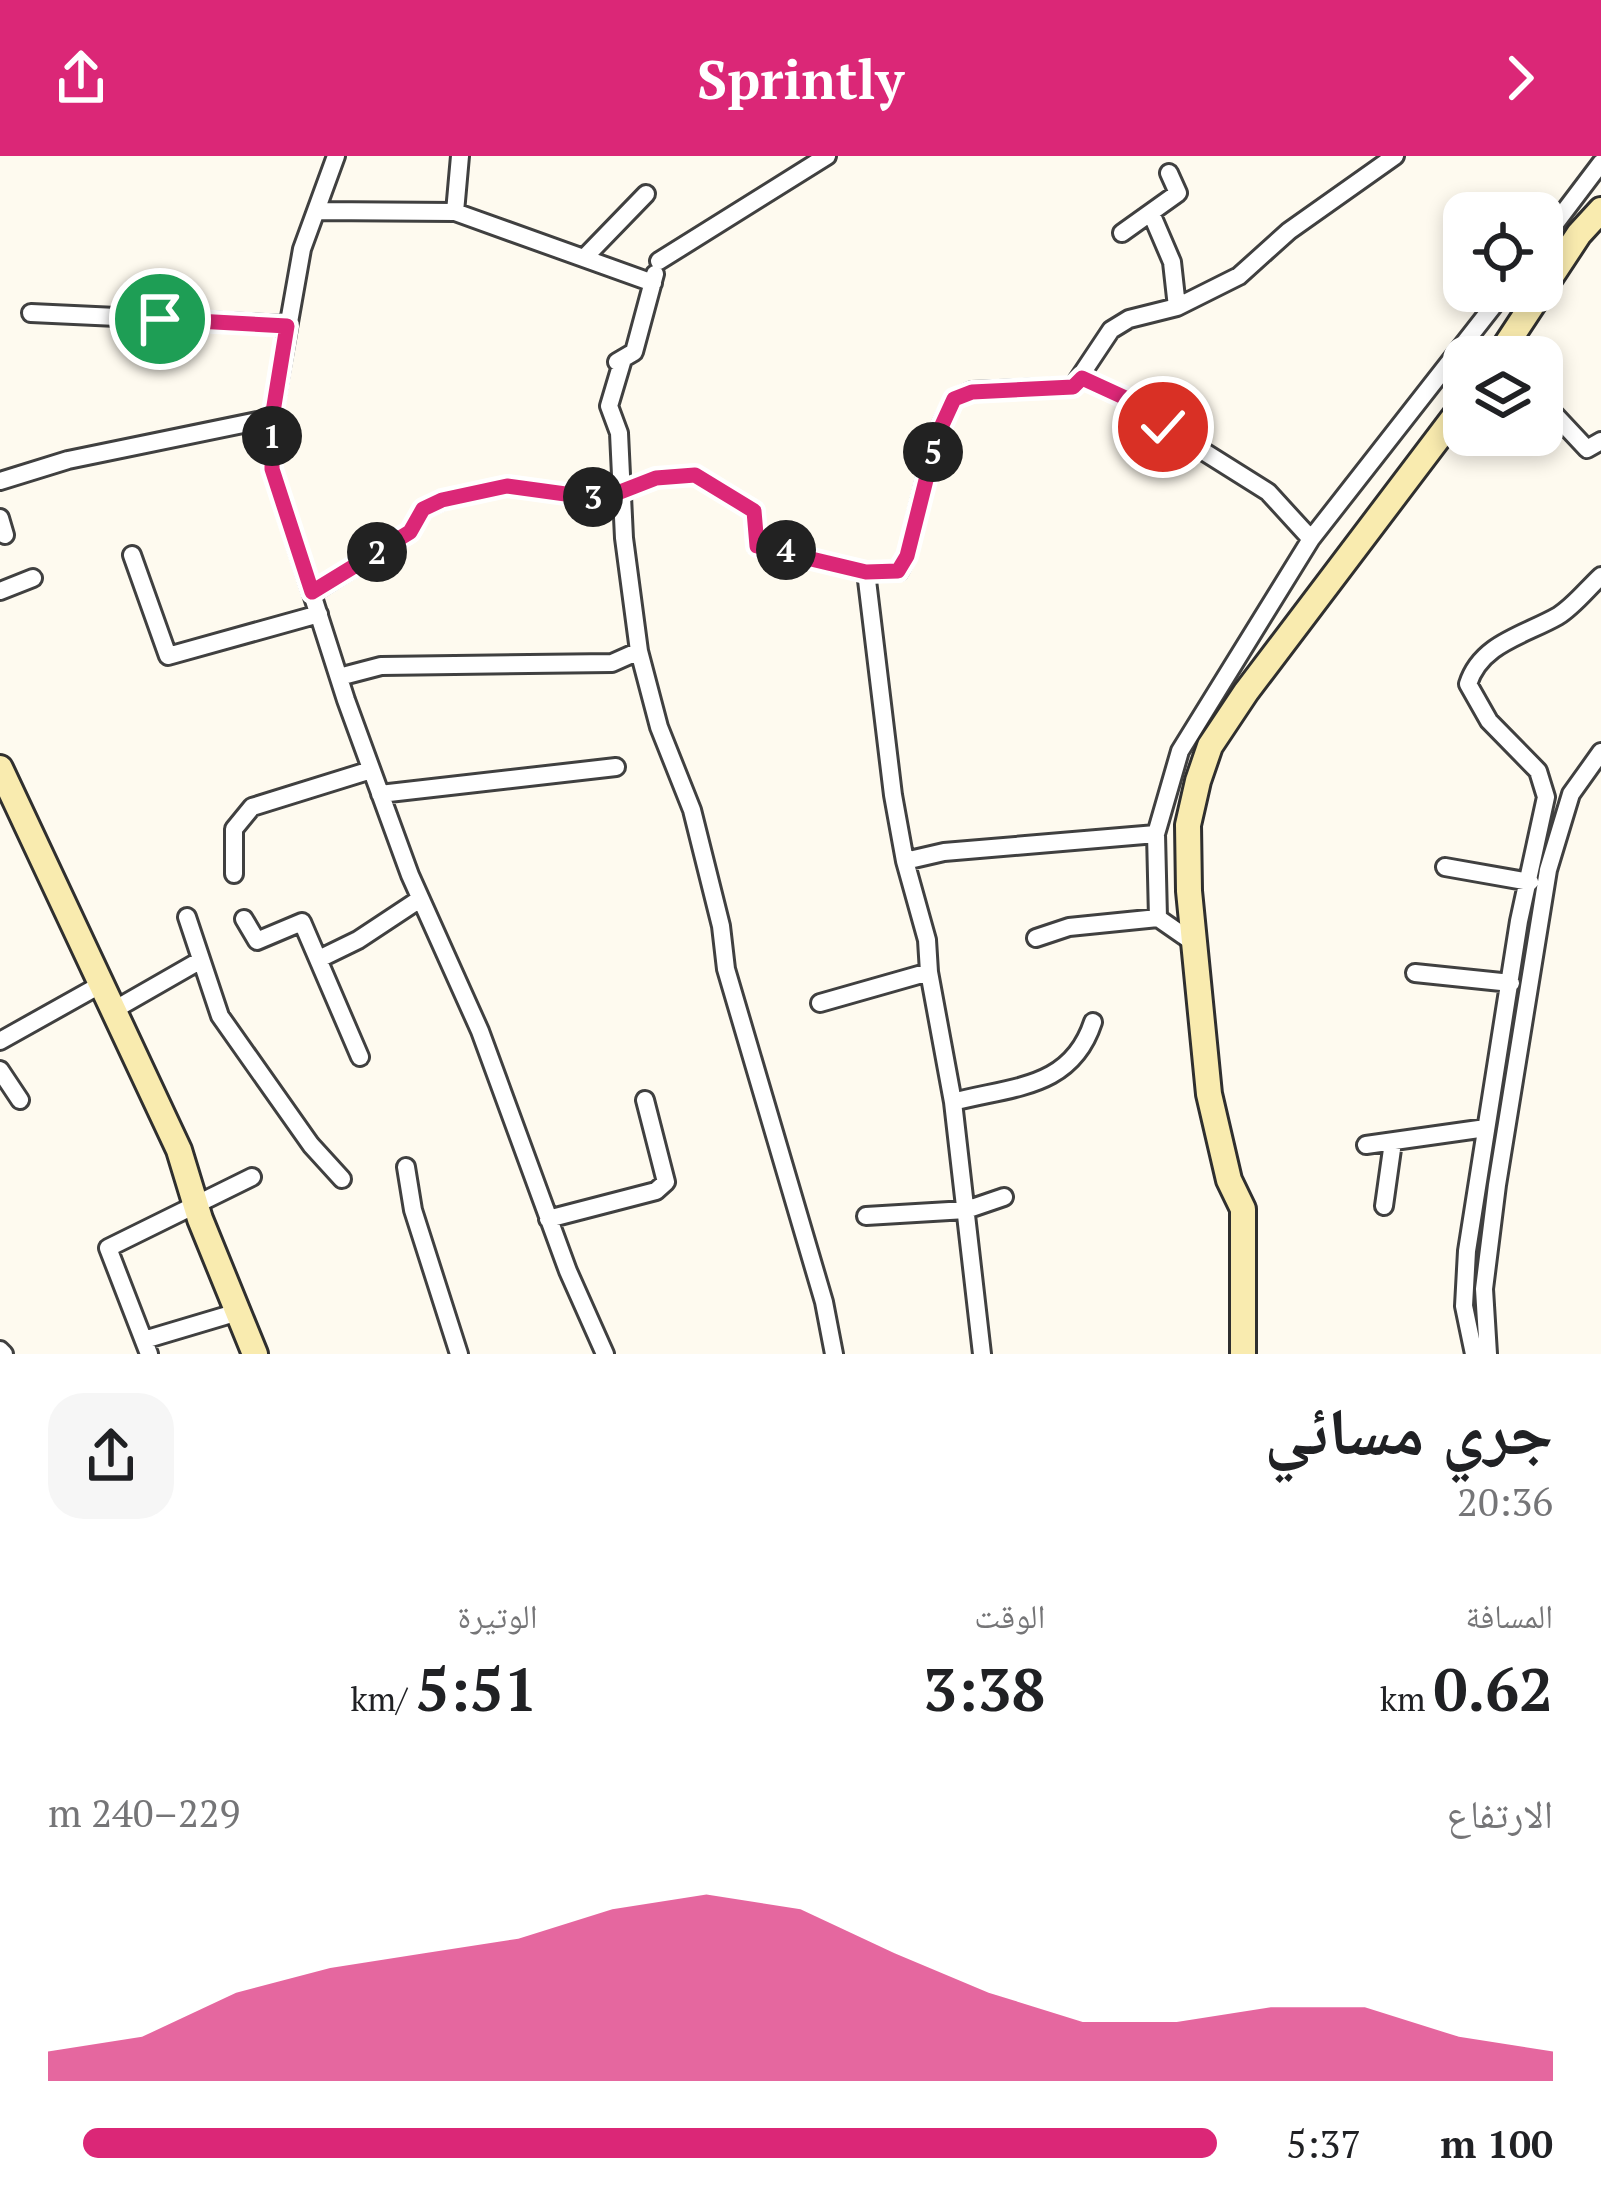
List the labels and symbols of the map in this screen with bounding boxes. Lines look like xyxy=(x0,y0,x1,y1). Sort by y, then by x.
pin xyxy=(109,268,211,370)
pin xyxy=(1112,376,1214,478)
pin: 1 xyxy=(242,406,302,466)
pin: 5 xyxy=(903,422,963,482)
pin: 3 xyxy=(563,467,623,527)
pin: 4 xyxy=(756,520,816,580)
pin: 2 xyxy=(347,522,407,582)

